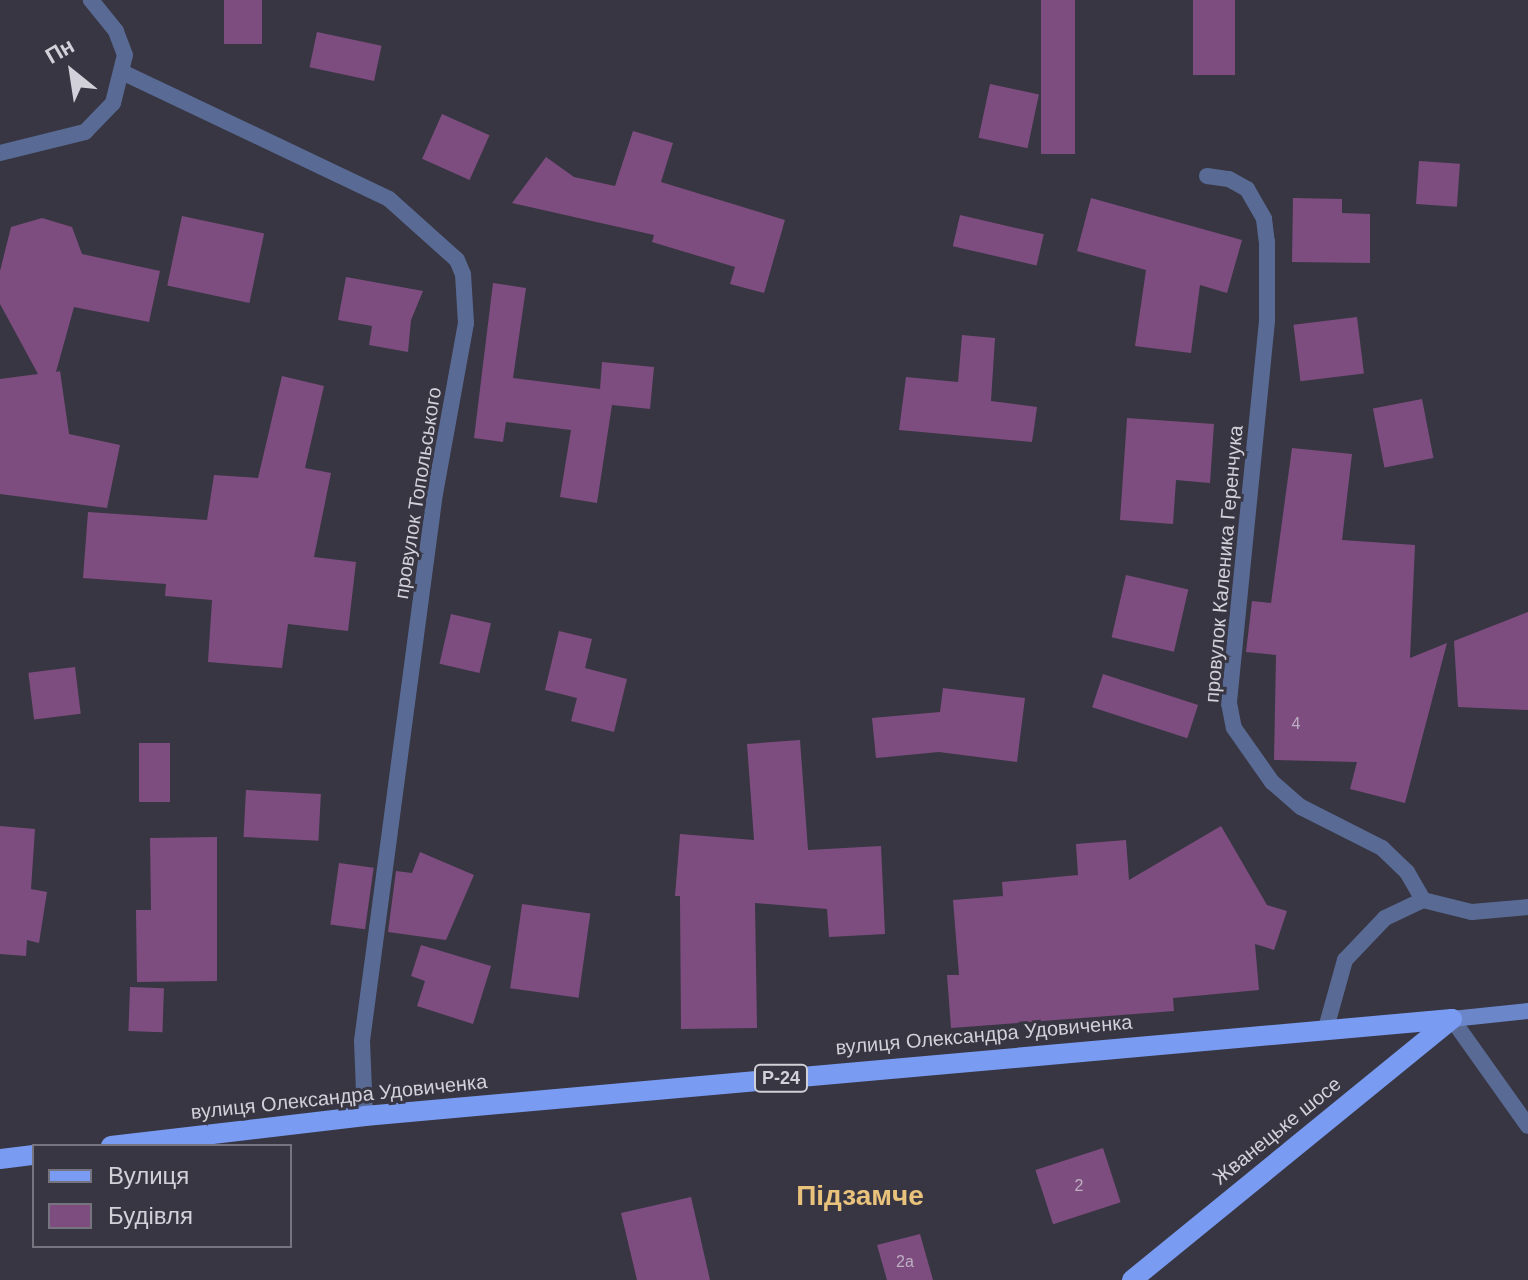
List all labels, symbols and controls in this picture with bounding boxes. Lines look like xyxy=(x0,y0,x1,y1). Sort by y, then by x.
north arrow xyxy=(32,32,112,112)
text: Пн xyxy=(41,33,79,69)
street label: провулок Топольського xyxy=(389,385,447,601)
street label: провулок Каленика Геренчука xyxy=(1200,424,1248,704)
house number: 4 xyxy=(1292,714,1300,734)
street label: вулиця Олександра Удовиченка xyxy=(835,1010,1133,1060)
road number: Р-24 xyxy=(753,1064,809,1092)
street label: вулиця Олександра Удовиченка xyxy=(190,1070,488,1124)
street label: Жванецьке шосе xyxy=(1208,1072,1346,1190)
legend xyxy=(32,1144,292,1248)
text: Вулиця xyxy=(108,1162,189,1189)
house number: 2 xyxy=(1075,1176,1083,1196)
district label: Підзамче xyxy=(796,1179,924,1213)
text: Будівля xyxy=(108,1202,193,1229)
house number: 2а xyxy=(896,1252,914,1272)

